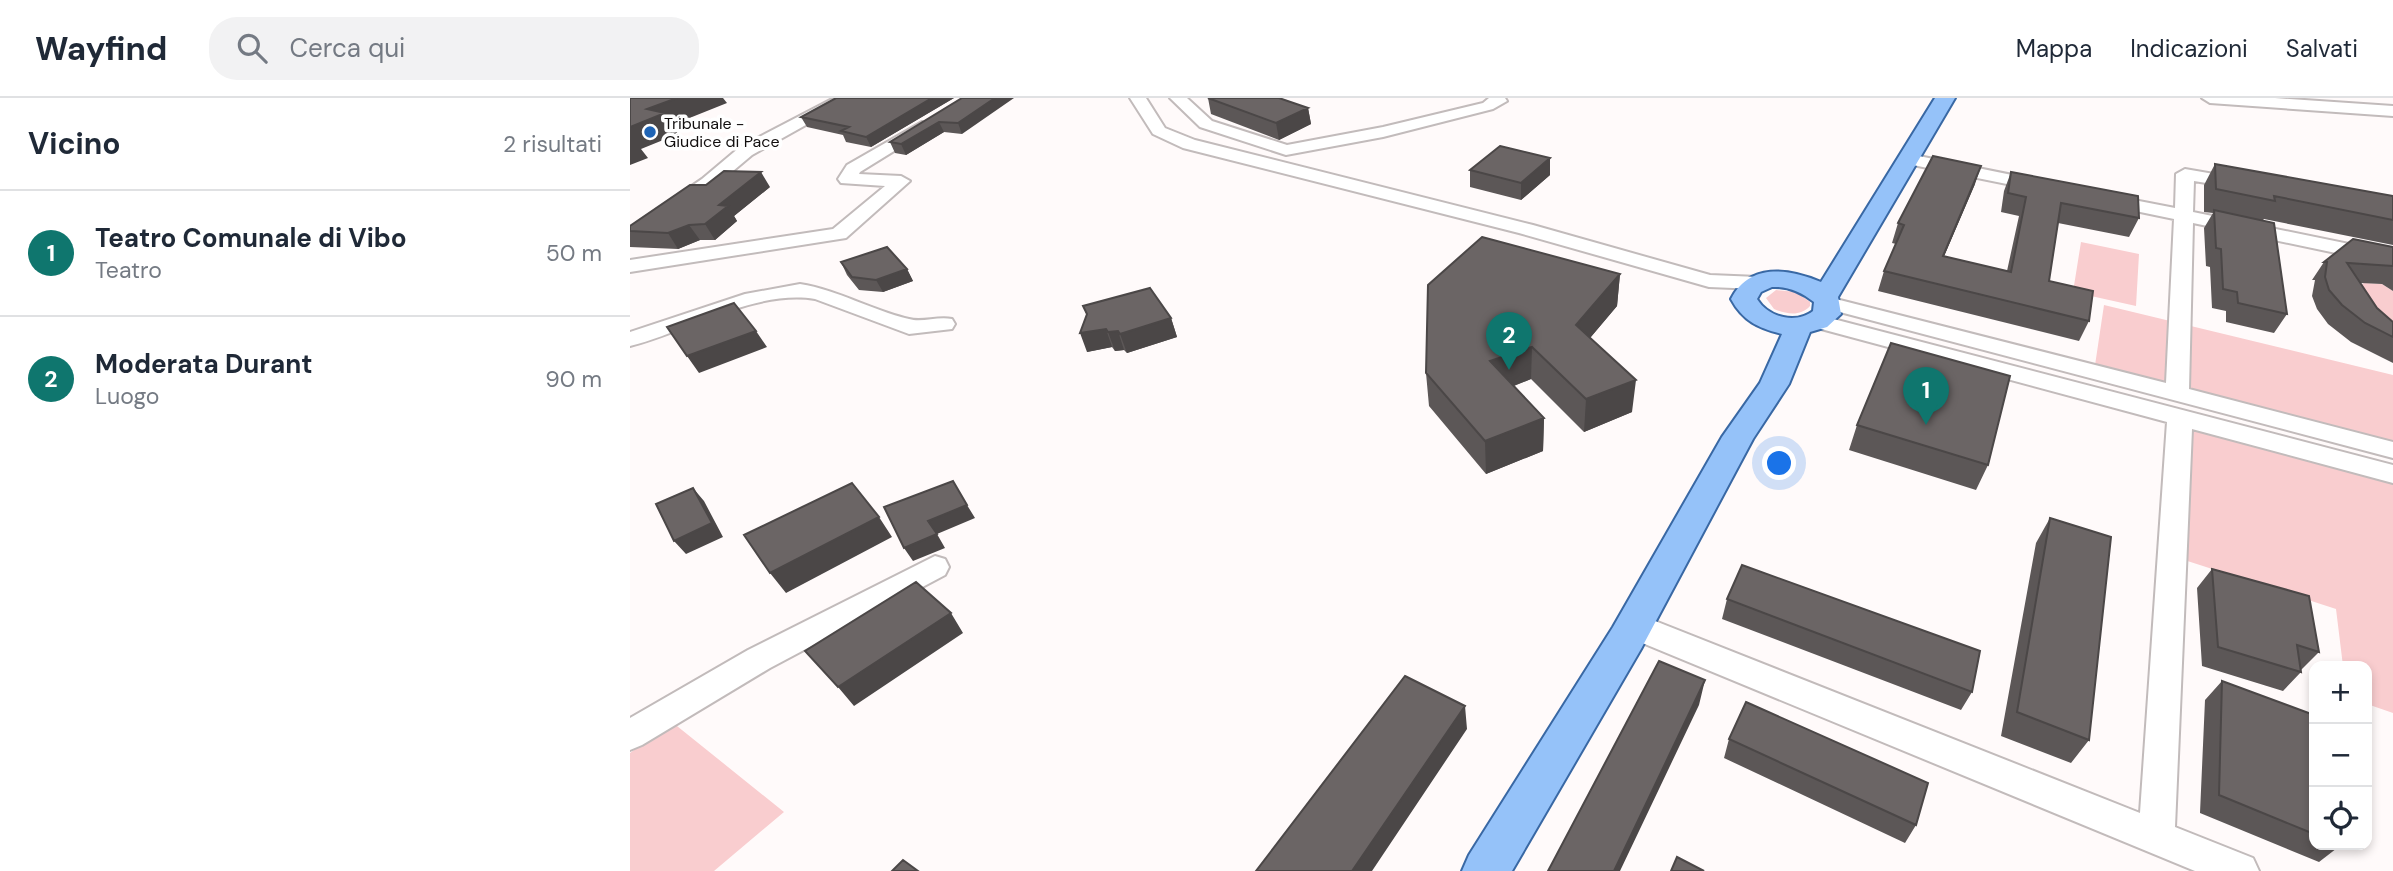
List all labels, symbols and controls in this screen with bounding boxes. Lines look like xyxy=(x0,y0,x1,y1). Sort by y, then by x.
search box xyxy=(209,17,699,80)
text: Wayfind xyxy=(35,27,167,70)
icon: search xyxy=(233,29,271,67)
text: Cerca qui xyxy=(289,31,405,65)
text: Mappa xyxy=(2016,33,2092,64)
text: Indicazioni xyxy=(2130,33,2248,64)
text: Salvati xyxy=(2286,33,2358,64)
place label: Tribunale - Giudice di Pace xyxy=(664,113,780,152)
text: Vicino xyxy=(28,124,121,163)
marker: Tribunale - Giudice di Pace xyxy=(642,124,658,140)
text: 2 risultati xyxy=(503,129,602,159)
text: Teatro Comunale di Vibo xyxy=(95,221,407,255)
text: 1 xyxy=(47,238,55,268)
text: 50 m xyxy=(546,238,602,268)
text: Teatro xyxy=(95,255,162,285)
pin: 2 xyxy=(1486,312,1532,370)
text: Moderata Durant xyxy=(95,347,312,381)
text: 2 xyxy=(44,364,58,394)
text: 90 m xyxy=(545,364,602,394)
pin: 1 xyxy=(1903,367,1949,425)
text: Luogo xyxy=(95,381,159,411)
your location xyxy=(1762,446,1796,480)
map controls xyxy=(2309,661,2372,850)
button: + xyxy=(2309,661,2372,724)
button: − xyxy=(2309,724,2372,787)
button: locate xyxy=(2309,787,2372,850)

